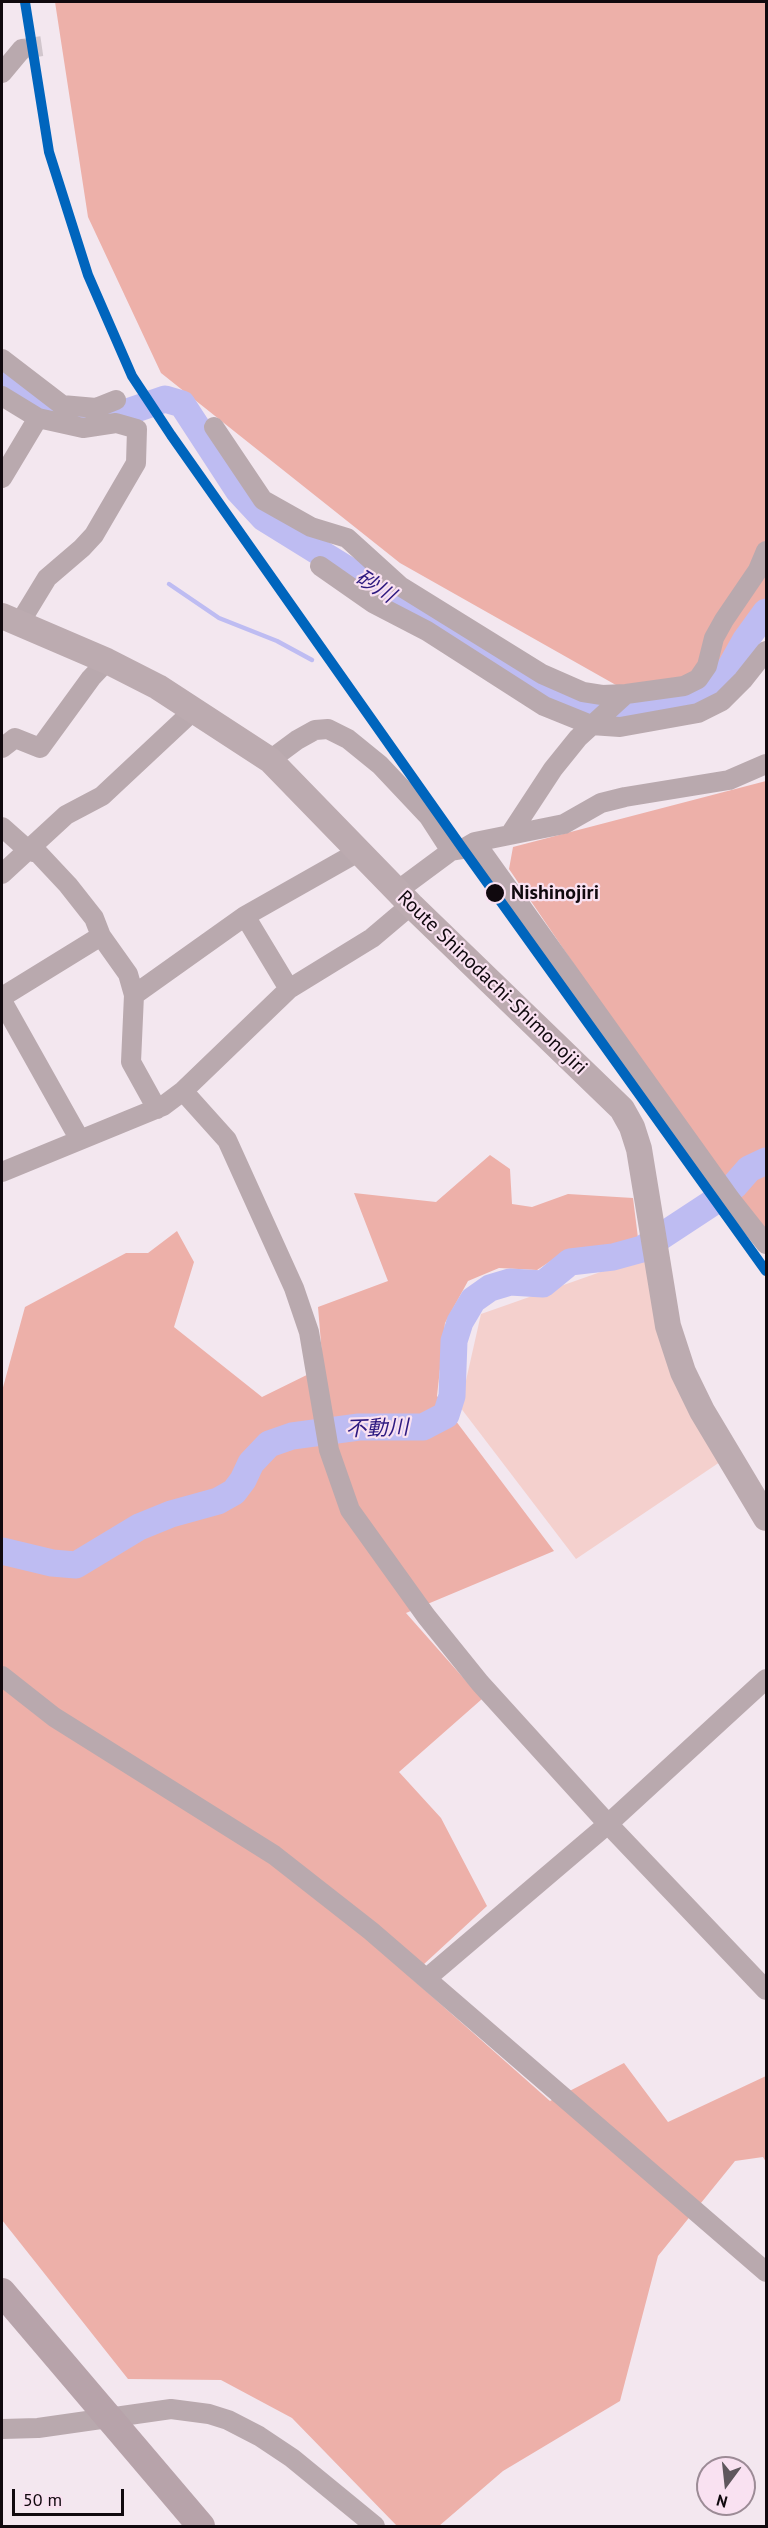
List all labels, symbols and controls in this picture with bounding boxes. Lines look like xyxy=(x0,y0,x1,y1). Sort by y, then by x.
water label: 砂川 xyxy=(351,565,399,609)
place label: Nishinojiri xyxy=(511,881,599,905)
marker: Nishinojiri xyxy=(484,882,506,904)
street label: Route Shinodachi-Shimonojiri xyxy=(392,886,592,1080)
water label: 不動川 xyxy=(345,1415,409,1443)
north arrow xyxy=(696,2456,756,2516)
scale bar xyxy=(15,2477,128,2515)
text: 50 m xyxy=(23,2488,62,2511)
text: N xyxy=(714,2490,730,2512)

